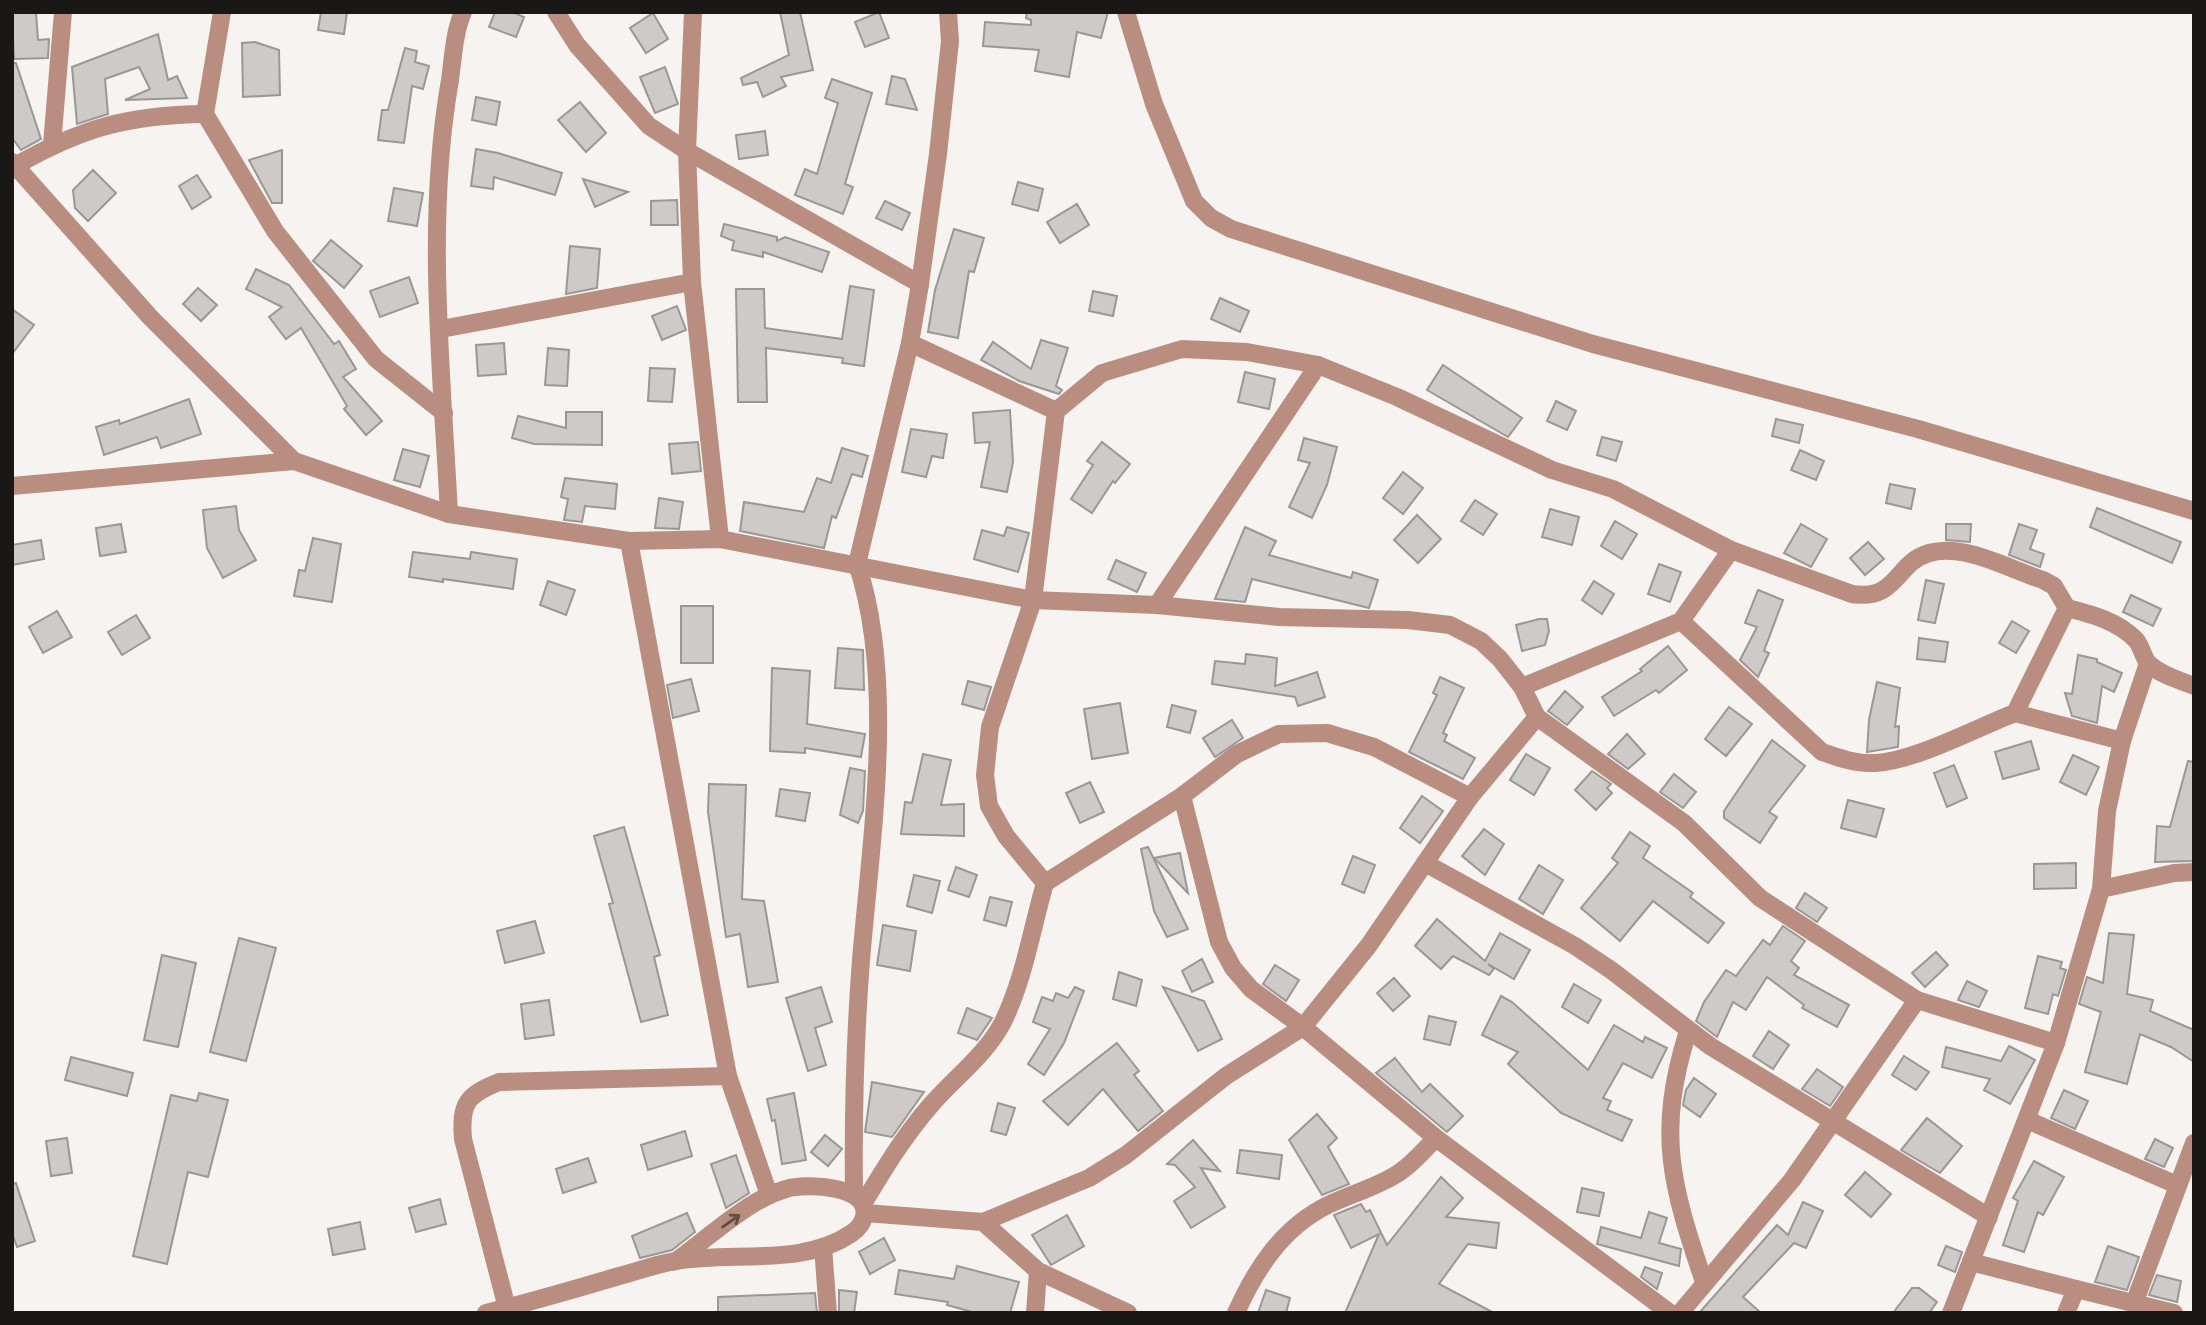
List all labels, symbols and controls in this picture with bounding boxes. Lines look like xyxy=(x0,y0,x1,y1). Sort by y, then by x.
one-way arrow xyxy=(721,1214,740,1228)

